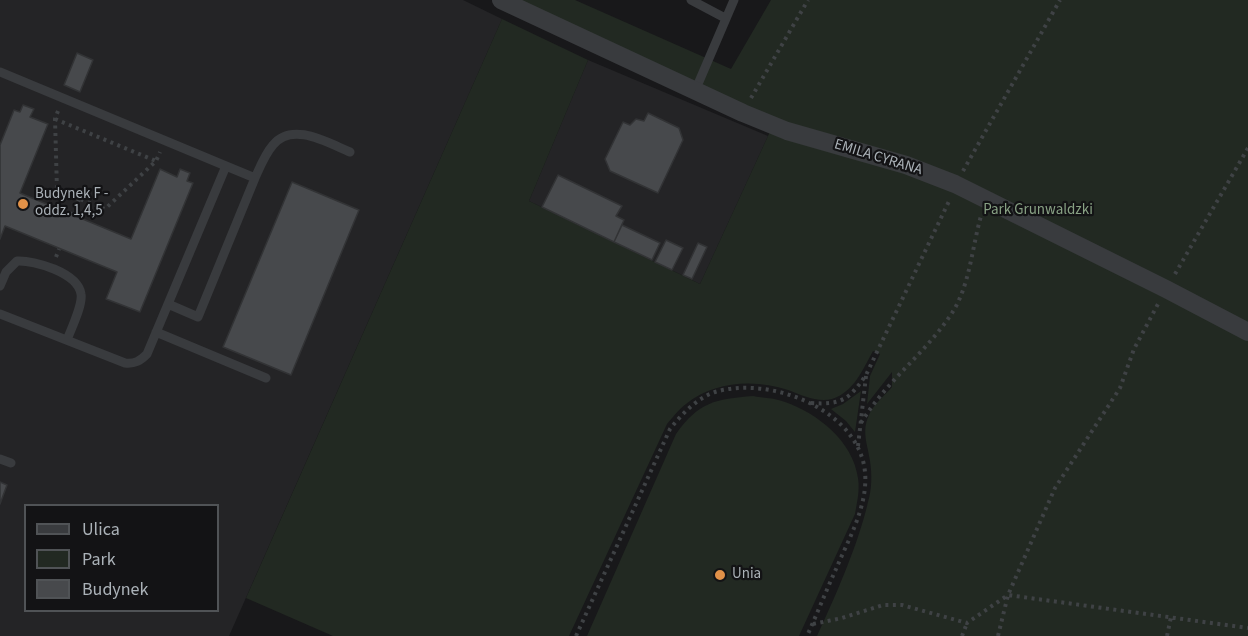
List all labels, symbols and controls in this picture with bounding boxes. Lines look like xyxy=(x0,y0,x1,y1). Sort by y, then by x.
street label: EMILA CYRANA xyxy=(832,136,924,180)
place label: Budynek F - oddz. 1,4,5 xyxy=(35,186,108,221)
marker: Budynek F - oddz. 1,4,5 xyxy=(16,197,30,211)
park label: Park Grunwaldzki xyxy=(983,202,1093,220)
legend xyxy=(24,504,219,612)
text: Ulica xyxy=(82,517,120,542)
text: Park xyxy=(82,547,116,572)
place label: Unia xyxy=(732,566,761,584)
marker: Unia xyxy=(713,568,727,582)
text: Budynek xyxy=(82,577,148,602)

